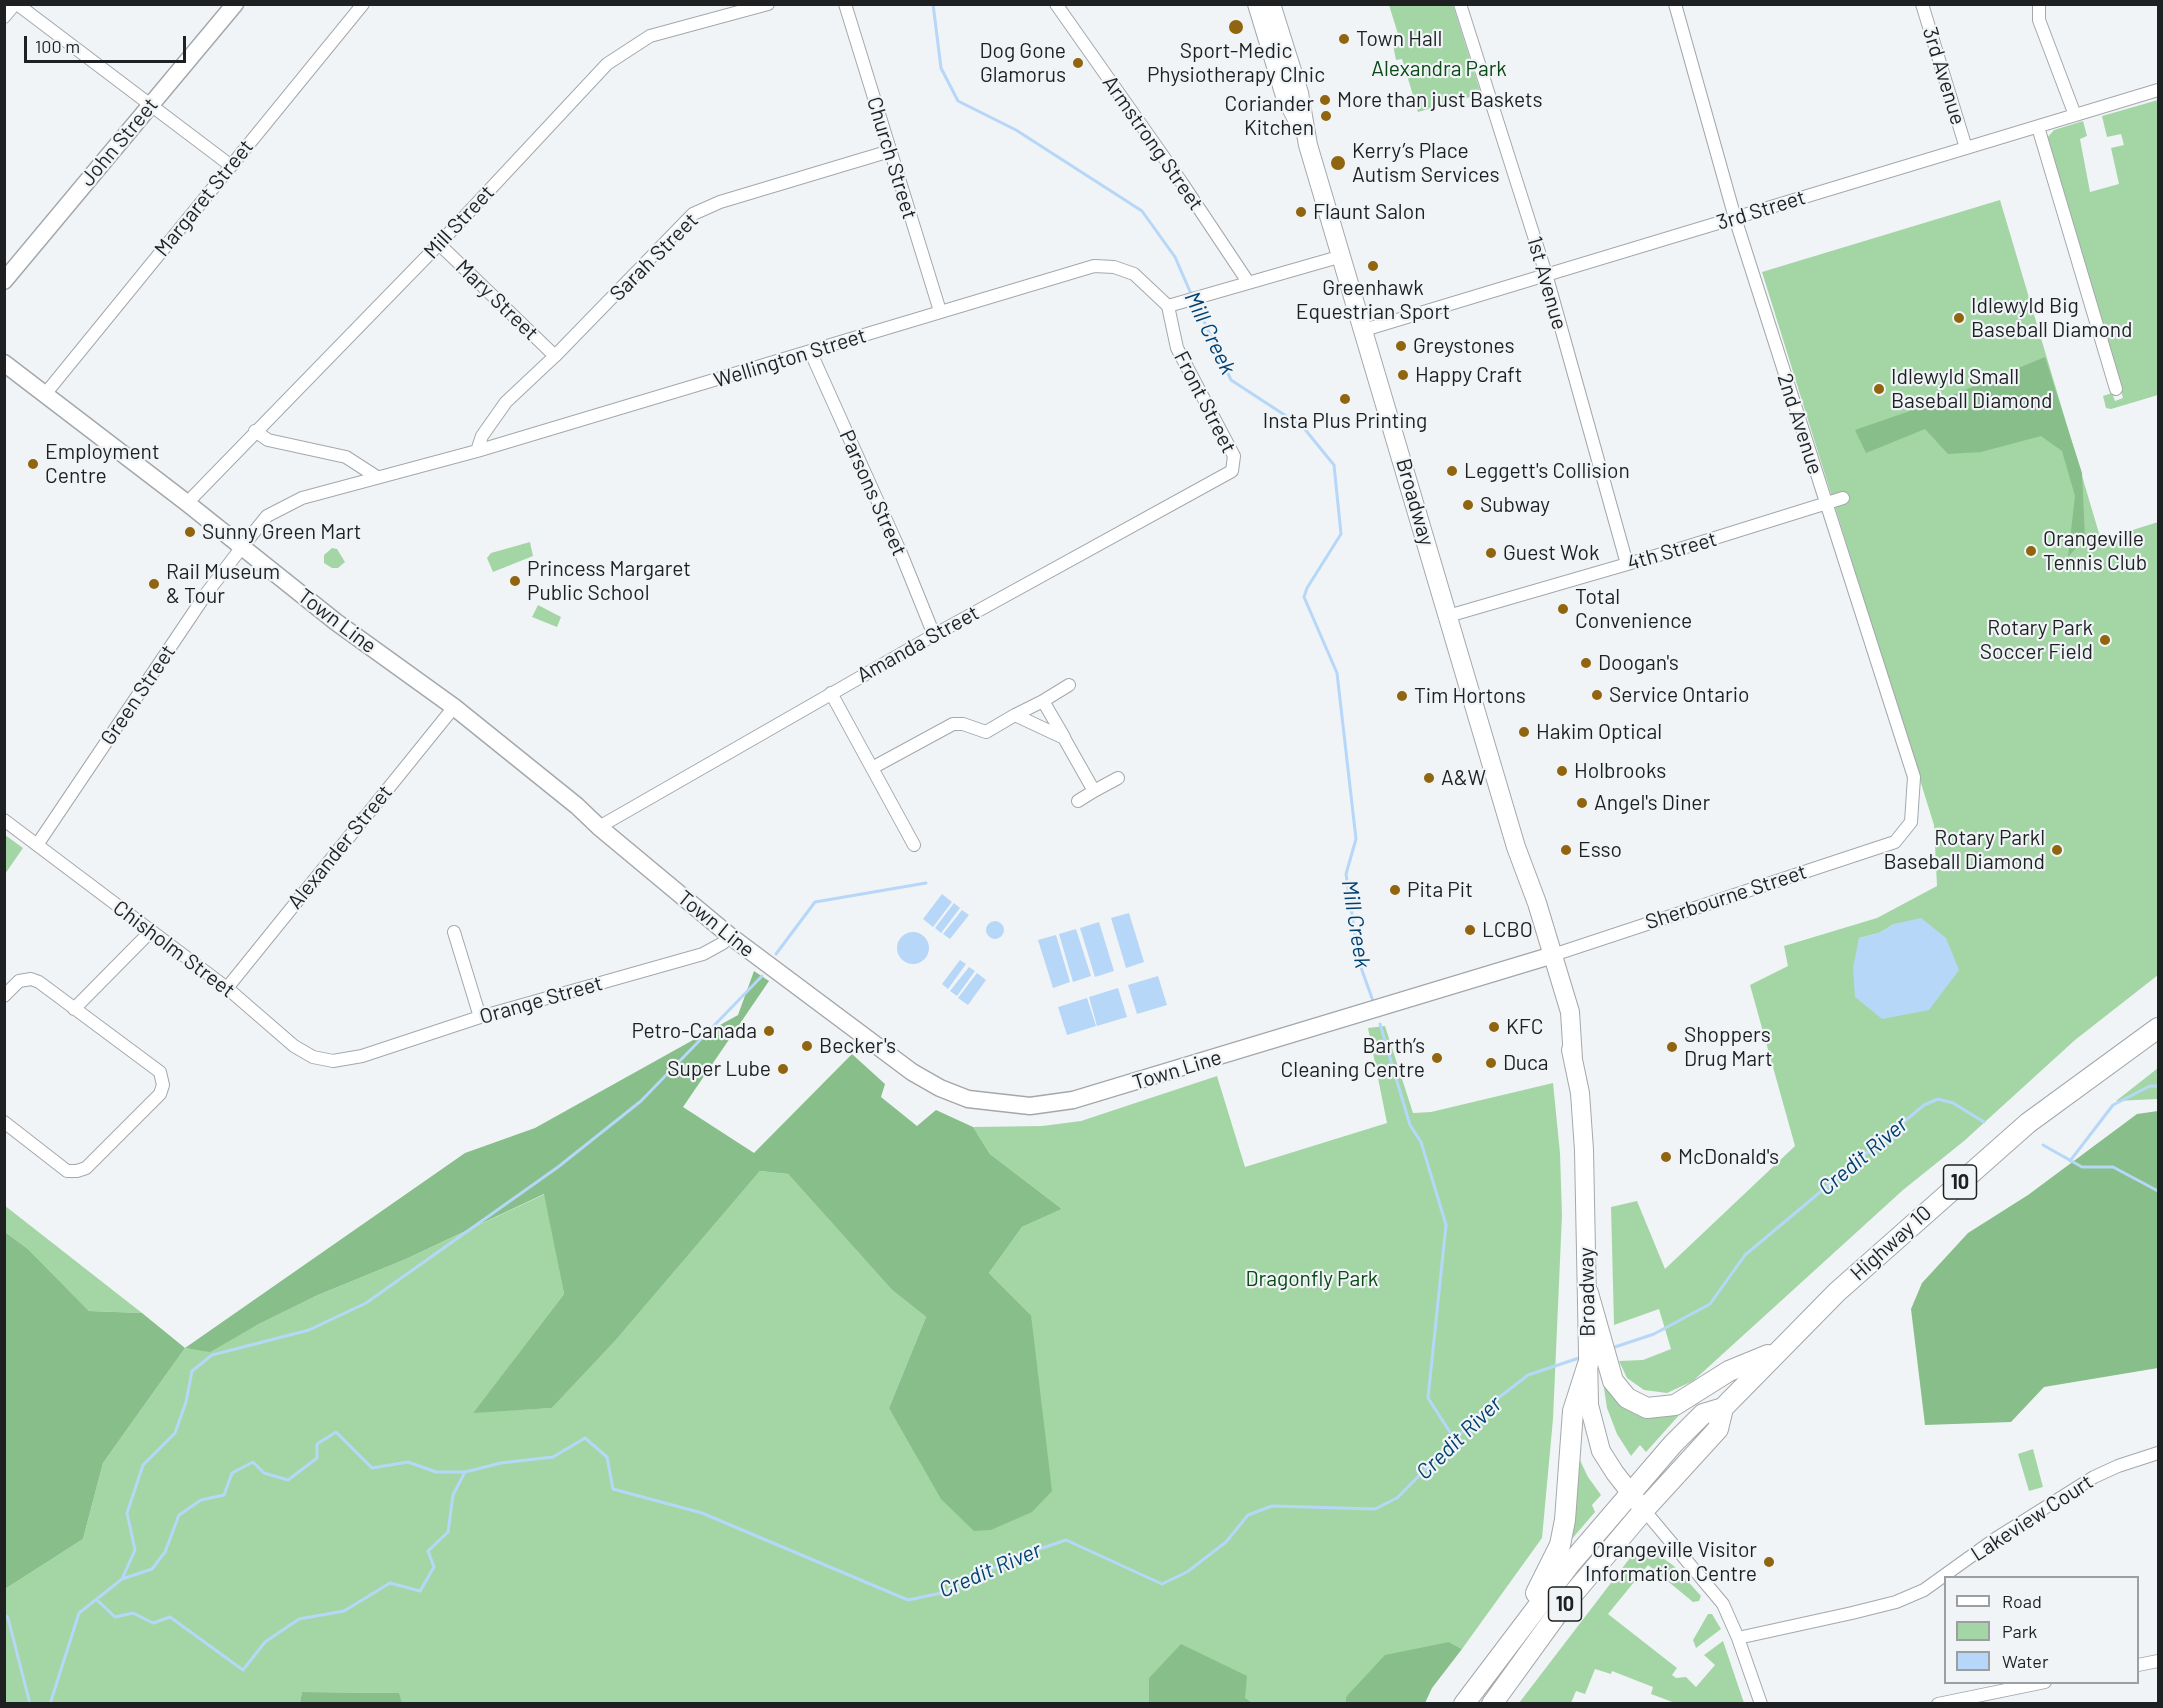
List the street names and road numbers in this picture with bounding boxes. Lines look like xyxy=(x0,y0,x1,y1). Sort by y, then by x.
street label: 3rd Avenue xyxy=(1917,24,1971,128)
street label: Armstrong Street xyxy=(1097,71,1209,215)
street label: John Street xyxy=(75,93,163,191)
street label: Church Street xyxy=(861,94,923,222)
street label: Margaret Street xyxy=(149,135,259,261)
street label: Mill Street xyxy=(419,180,499,264)
street label: 3rd Street xyxy=(1714,185,1808,235)
street label: Sarah Street xyxy=(605,208,703,306)
street label: 1st Avenue xyxy=(1522,233,1572,333)
street label: Mary Street xyxy=(450,254,544,346)
street label: Wellington Street xyxy=(711,323,869,393)
street label: Front Street xyxy=(1169,347,1241,457)
street label: 2nd Avenue xyxy=(1772,370,1828,478)
street label: Parsons Street xyxy=(834,426,912,560)
street label: Broadway xyxy=(1391,455,1439,549)
street label: 4th Street xyxy=(1624,526,1720,576)
street label: Town Line xyxy=(293,583,381,659)
street label: Amanda Street xyxy=(853,600,983,688)
street label: Green Street xyxy=(95,640,181,750)
street label: Alexander Street xyxy=(282,780,398,914)
street label: Sherbourne Street xyxy=(1642,859,1810,935)
street label: Town Line xyxy=(672,885,760,963)
street label: Chisholm Street xyxy=(108,895,240,1003)
street label: Orange Street xyxy=(477,970,605,1030)
street label: Town Line xyxy=(1129,1045,1225,1095)
road number: 10 xyxy=(1944,1165,1976,1199)
street label: Highway 10 xyxy=(1845,1200,1937,1286)
street label: Broadway xyxy=(1574,1247,1600,1337)
street label: Lakeview Court xyxy=(1966,1469,2098,1567)
road number: 10 xyxy=(1548,1587,1582,1621)

